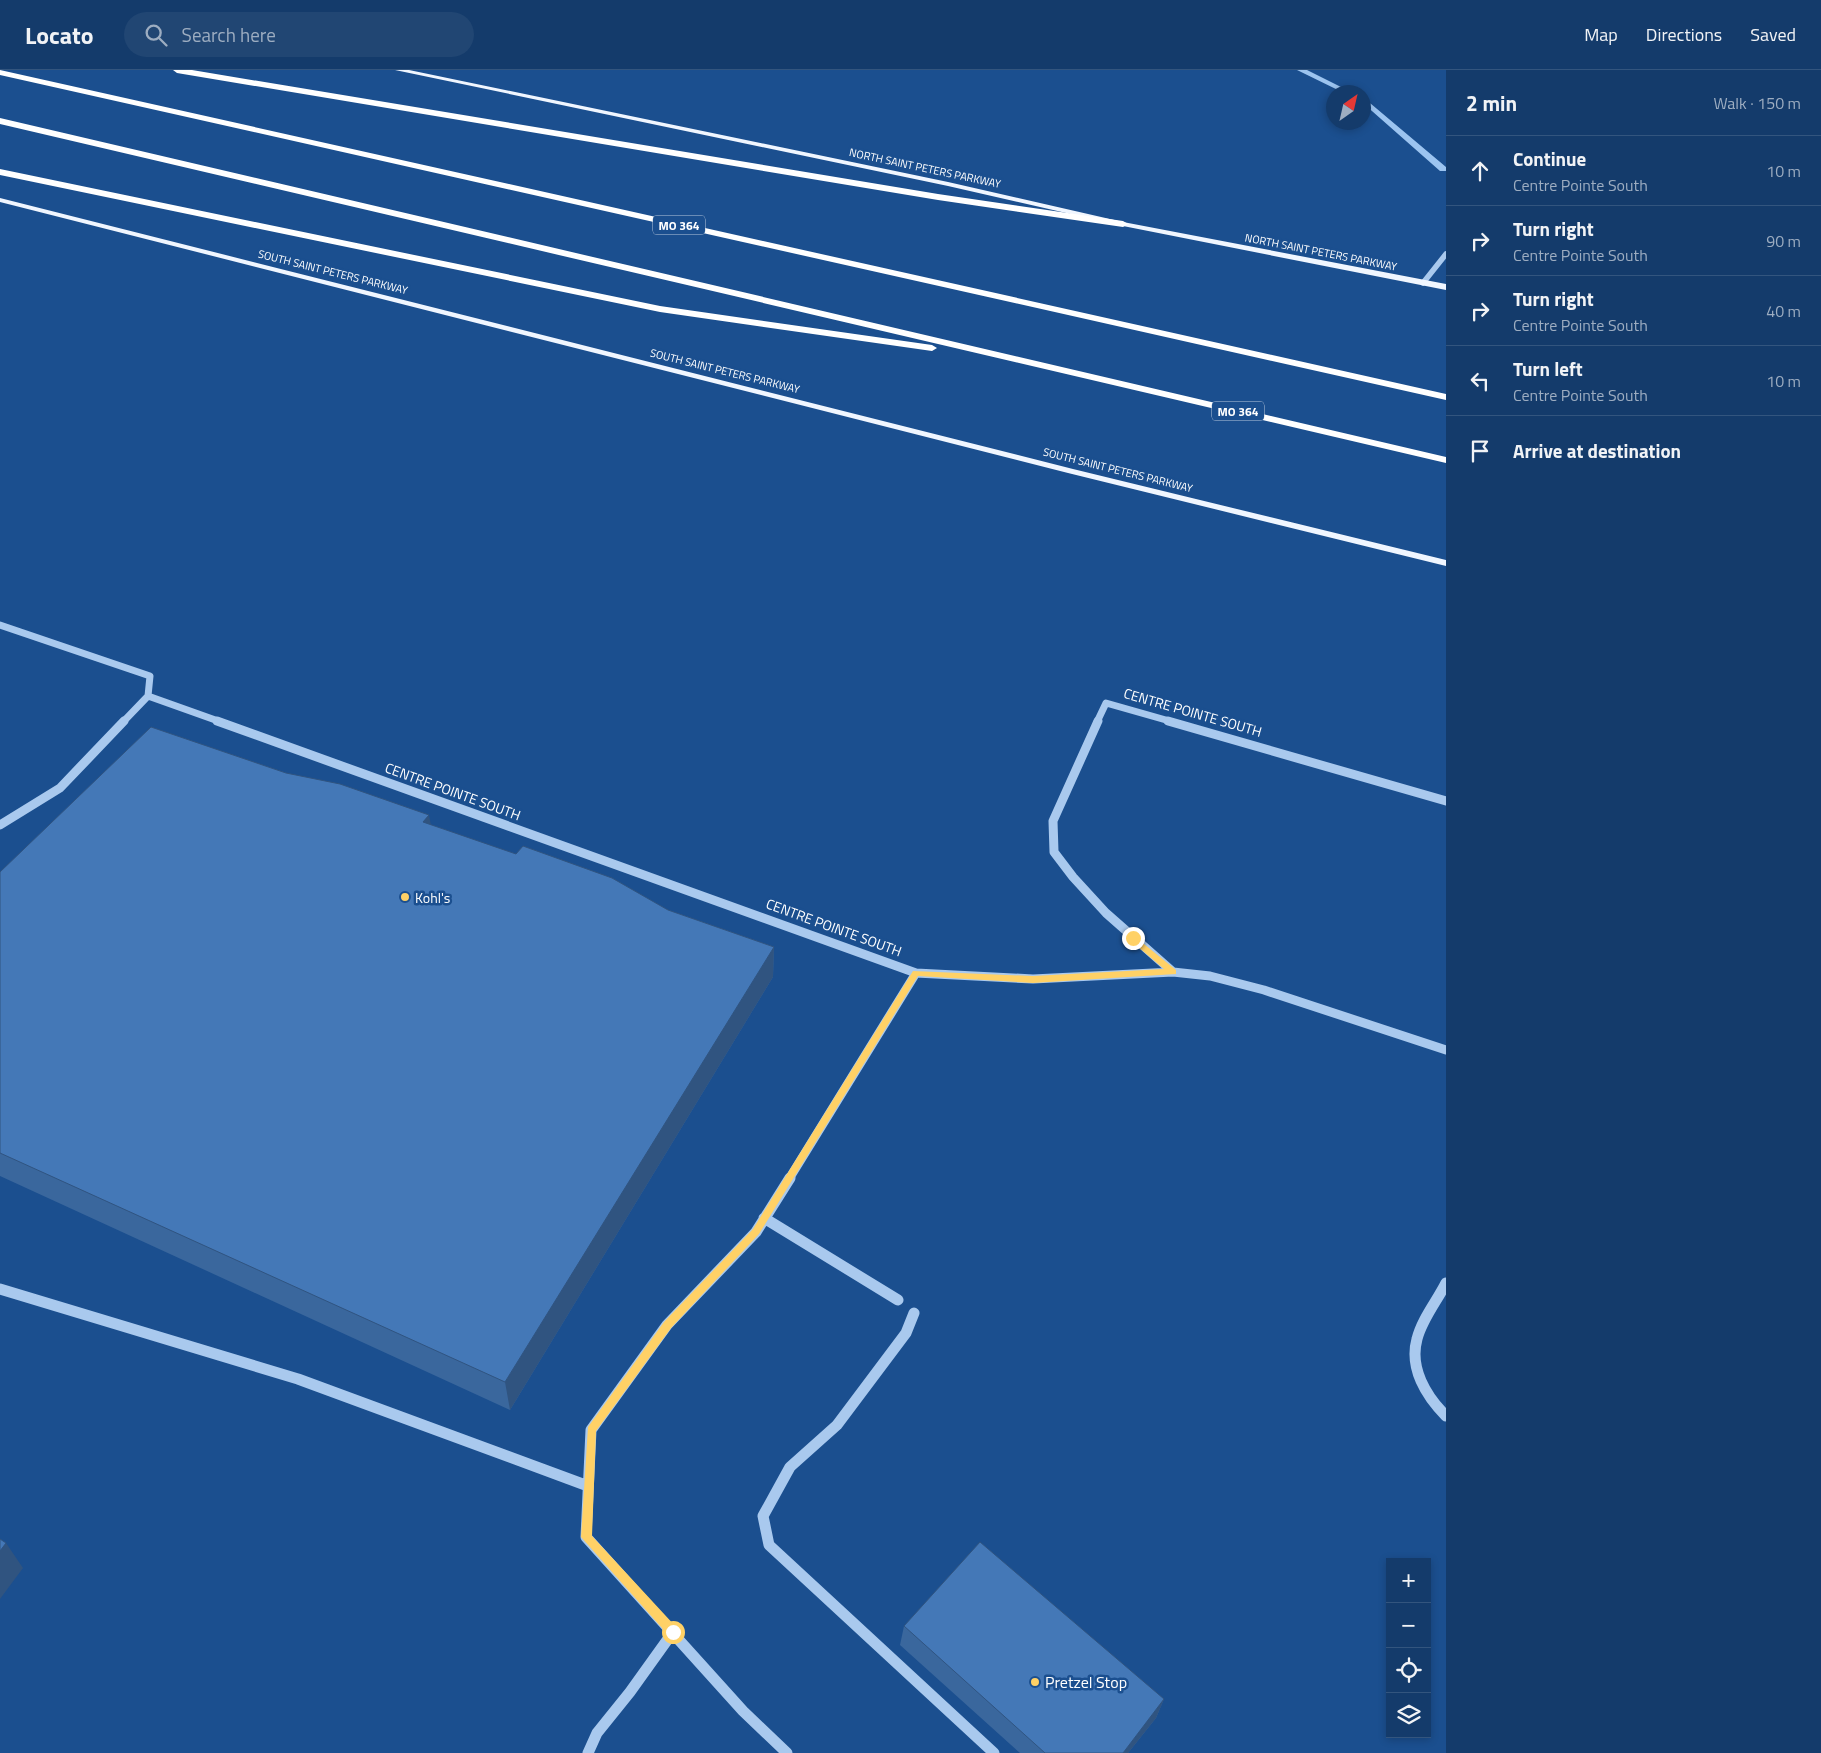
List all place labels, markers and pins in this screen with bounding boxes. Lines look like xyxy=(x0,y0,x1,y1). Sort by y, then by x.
place label: Kohl's xyxy=(415,887,450,908)
marker: Kohl's xyxy=(399,891,411,903)
place label: Pretzel Stop xyxy=(1045,1670,1127,1694)
marker: Pretzel Stop xyxy=(1029,1676,1041,1688)

